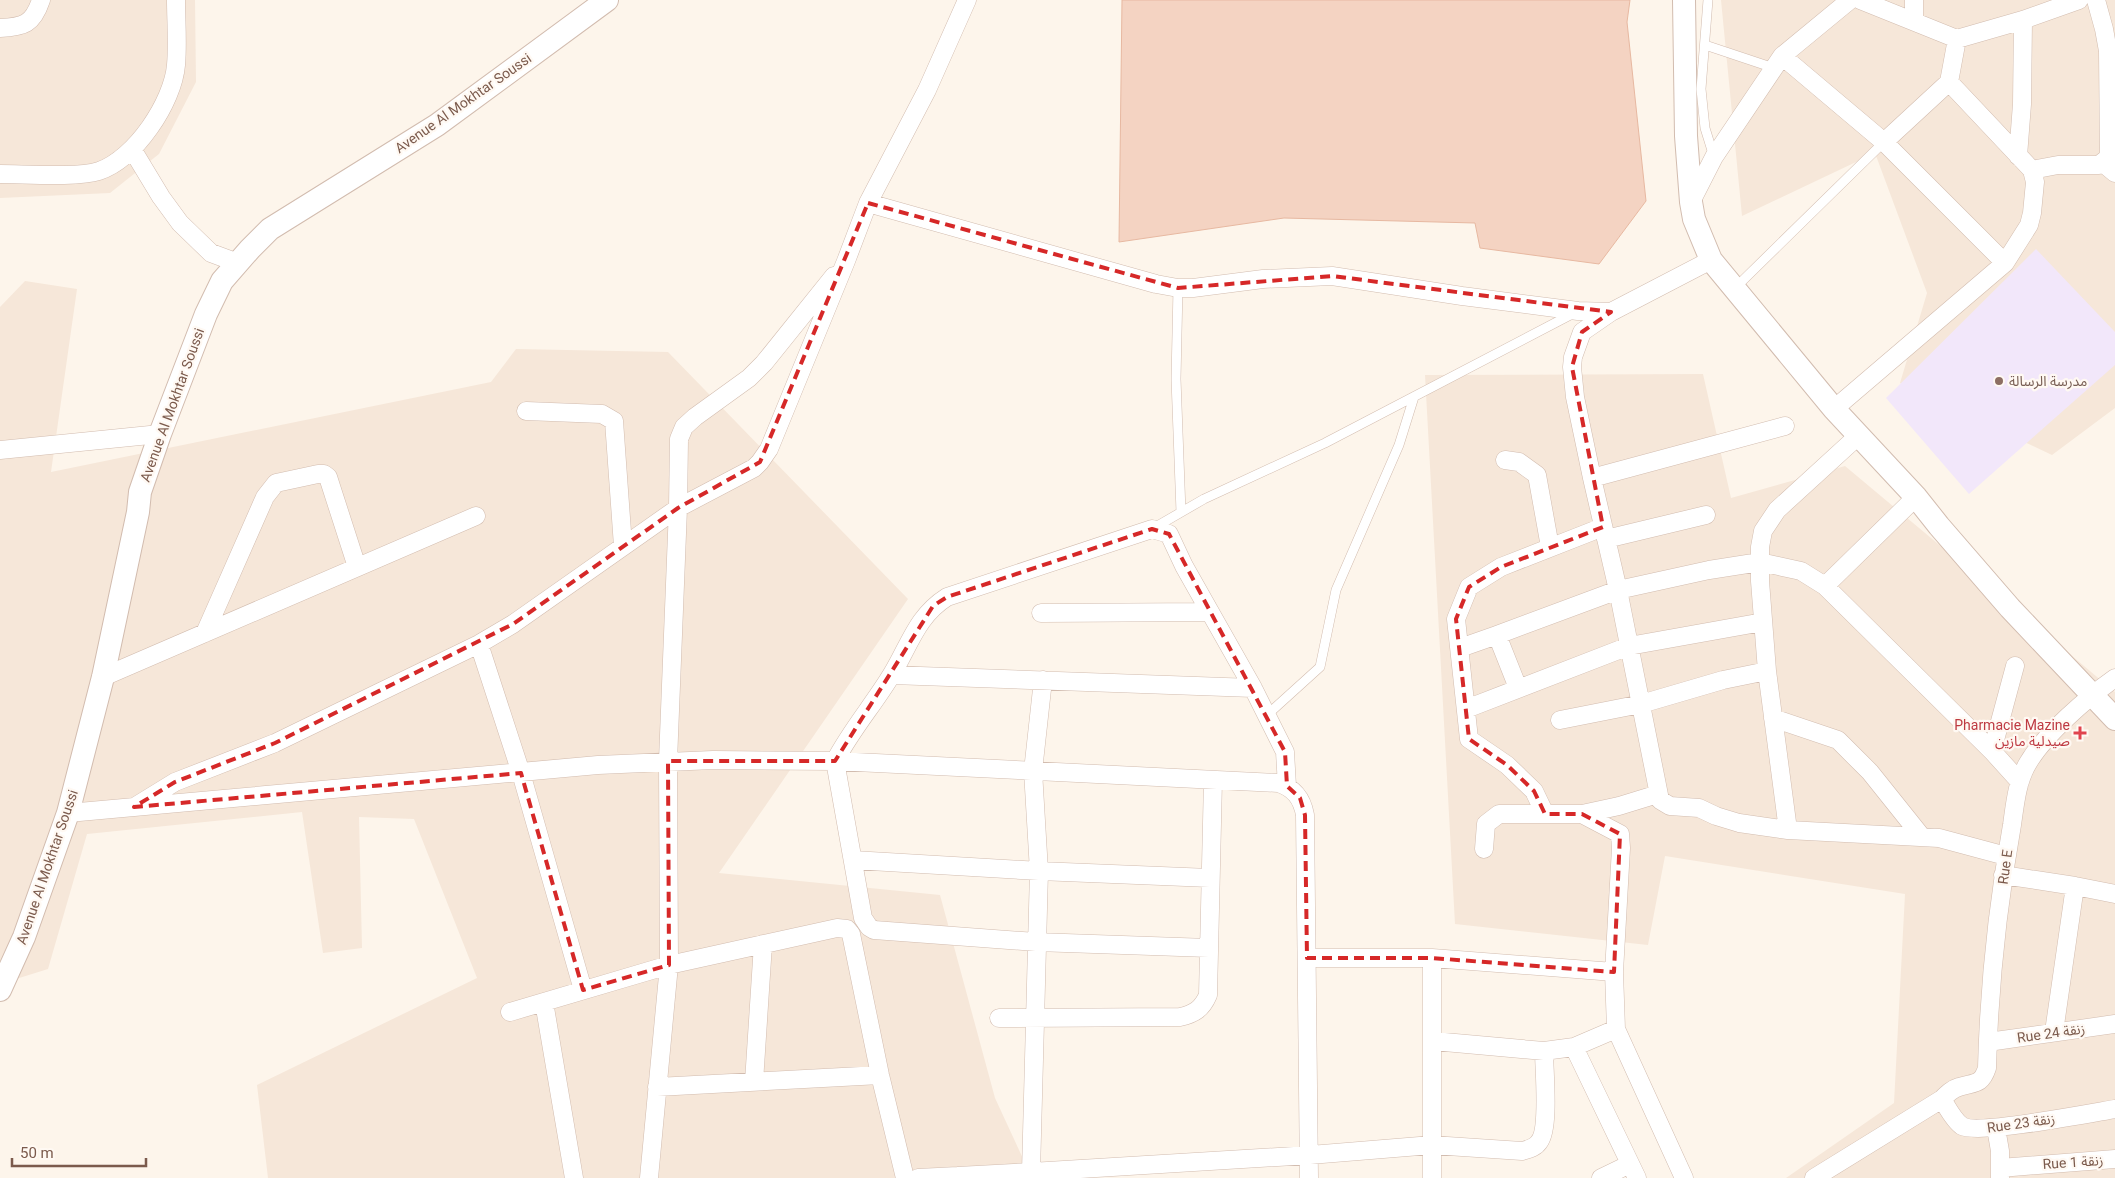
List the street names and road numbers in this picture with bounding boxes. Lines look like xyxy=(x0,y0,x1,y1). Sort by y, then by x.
street label: Avenue Al Mokhtar Soussi xyxy=(392,50,534,156)
street label: Avenue Al Mokhtar Soussi xyxy=(137,326,207,484)
street label: Avenue Al Mokhtar Soussi xyxy=(13,788,81,946)
street label: Rue E xyxy=(1995,848,2015,886)
street label: Rue 24 زنقة xyxy=(2016,1020,2086,1047)
street label: Rue 23 زنقة xyxy=(1986,1110,2056,1137)
street label: Rue 1 زنقة xyxy=(2042,1152,2104,1173)

